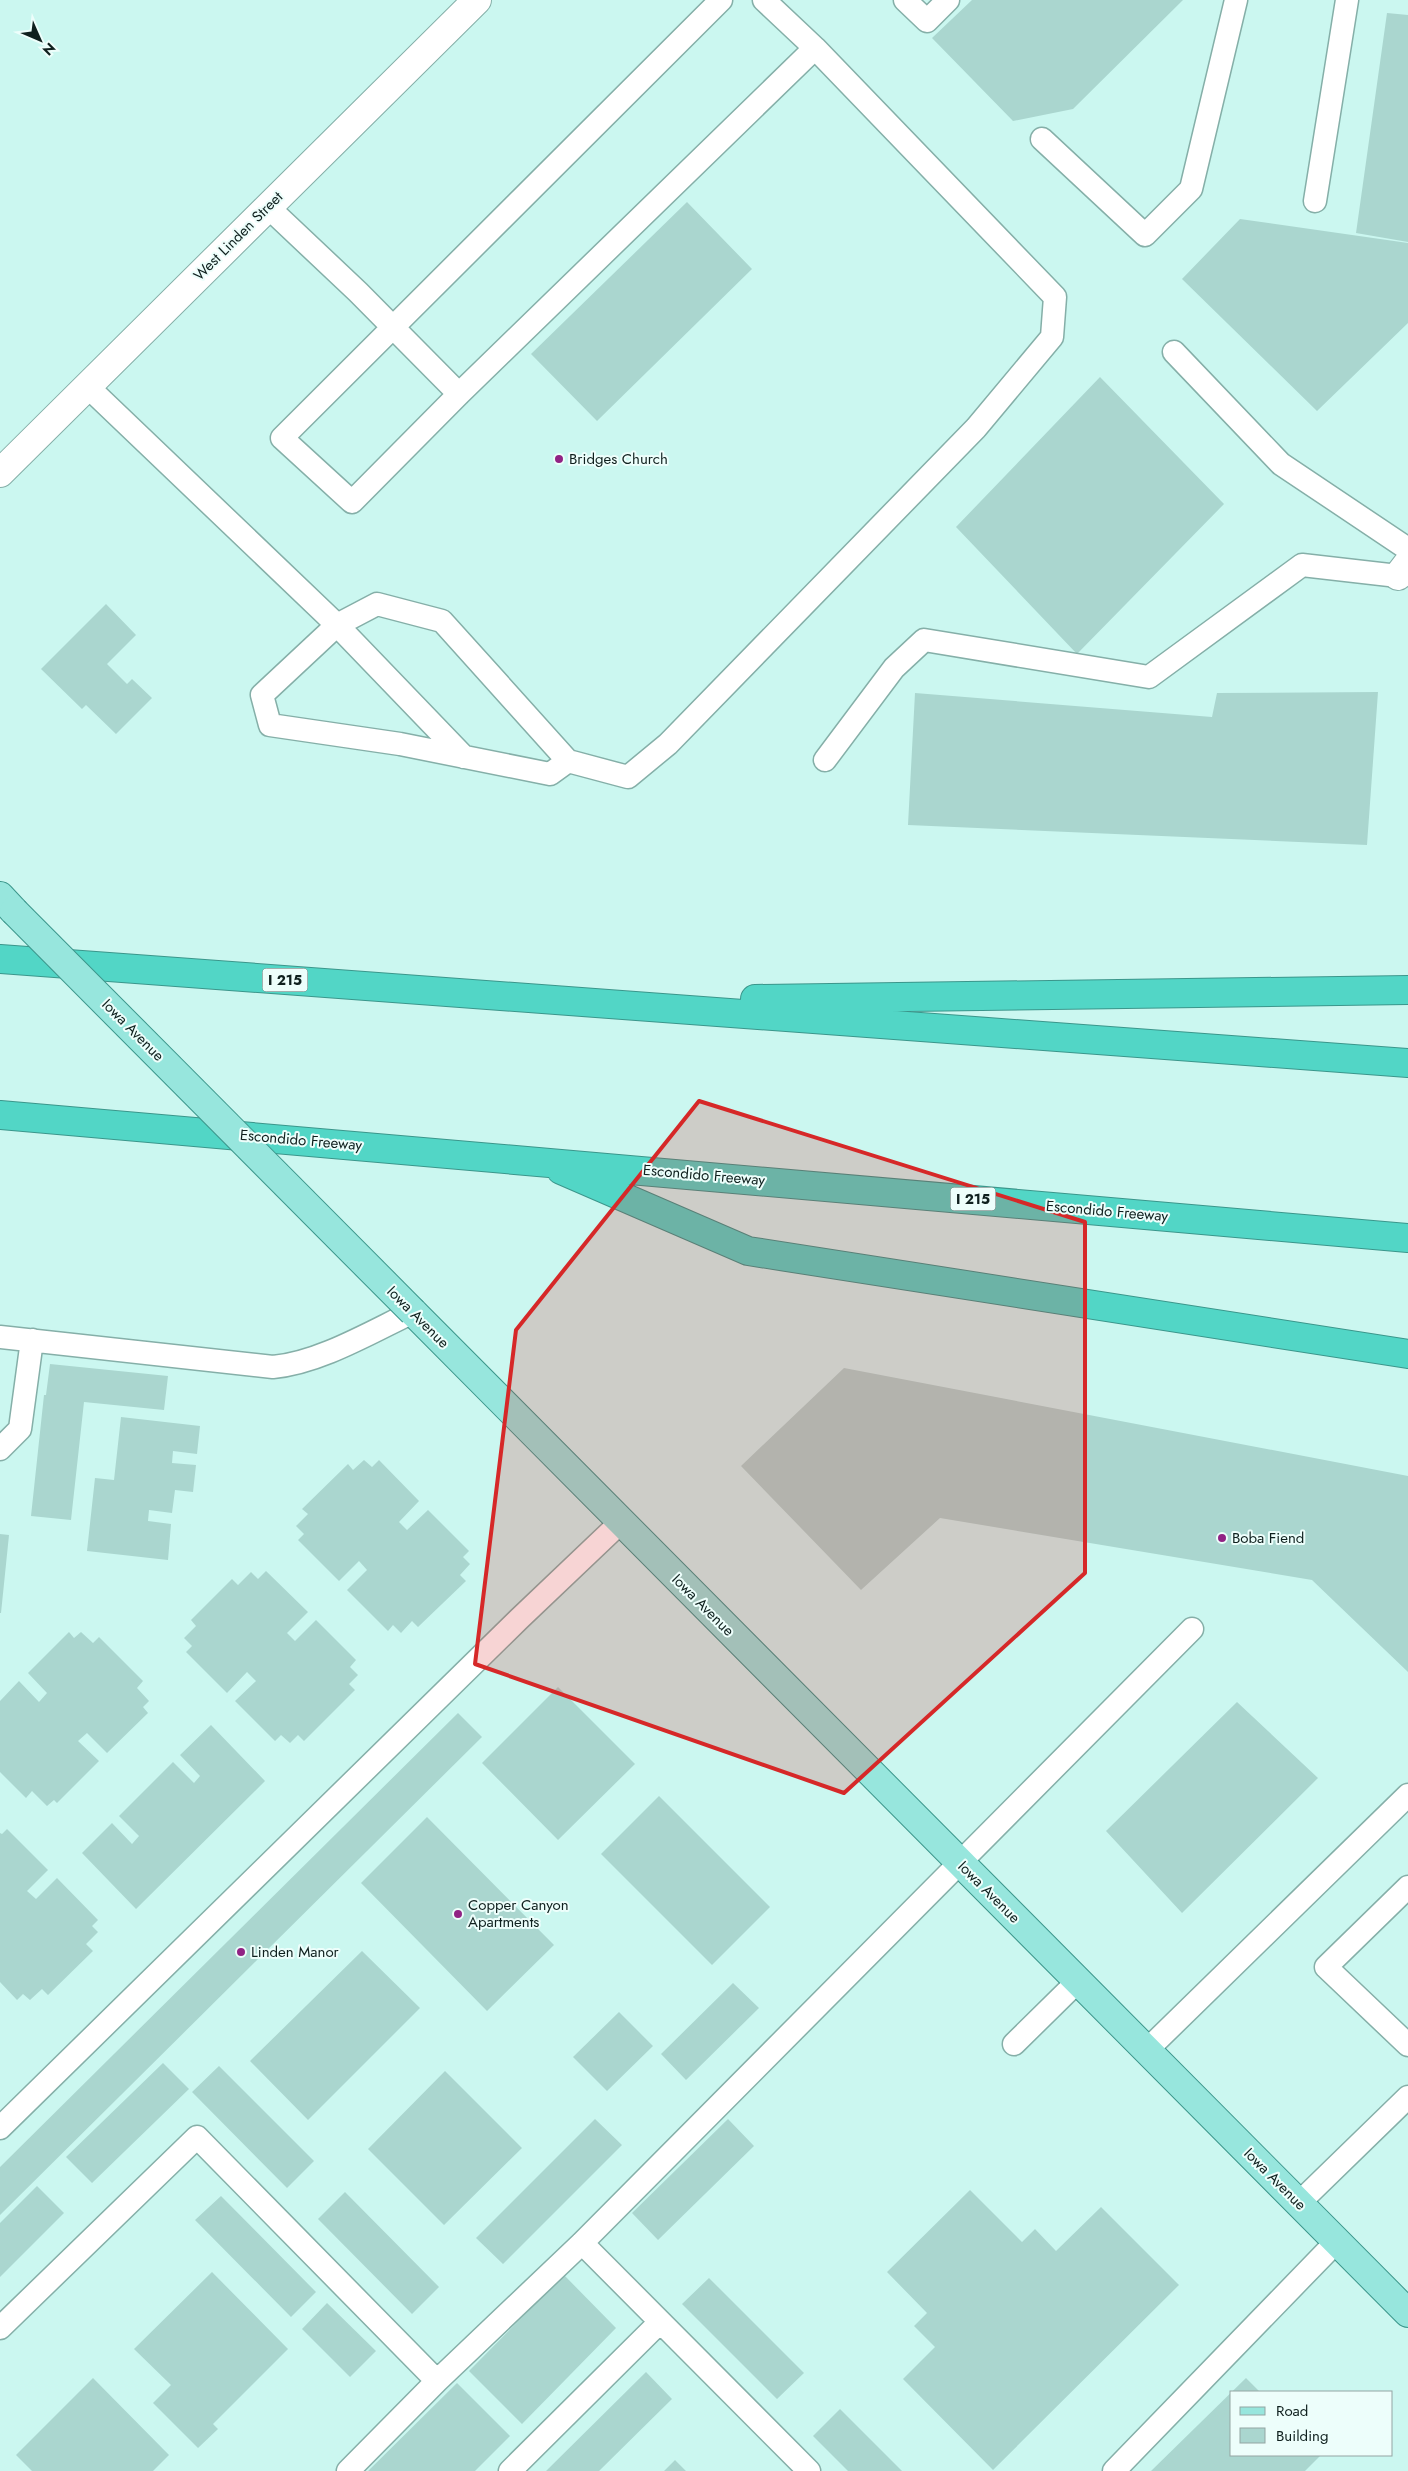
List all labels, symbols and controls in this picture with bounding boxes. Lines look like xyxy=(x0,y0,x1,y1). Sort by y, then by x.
north arrow xyxy=(15,15,65,65)
text: N xyxy=(38,38,60,60)
street label: West Linden Street xyxy=(188,186,288,286)
place label: Bridges Church xyxy=(569,448,668,470)
marker: Bridges Church xyxy=(553,453,565,465)
road number: I 215 xyxy=(262,968,308,992)
street label: Iowa Avenue xyxy=(97,994,169,1066)
street label: Escondido Freeway xyxy=(239,1124,363,1156)
street label: Escondido Freeway xyxy=(642,1159,766,1191)
road number: I 215 xyxy=(950,1188,996,1210)
street label: Escondido Freeway xyxy=(1045,1195,1169,1227)
street label: Iowa Avenue xyxy=(382,1281,454,1353)
place label: Boba Fiend xyxy=(1232,1527,1304,1549)
marker: Boba Fiend xyxy=(1216,1532,1228,1544)
street label: Iowa Avenue xyxy=(667,1569,739,1641)
street label: Iowa Avenue xyxy=(953,1856,1025,1928)
place label: Copper Canyon Apartments xyxy=(468,1894,569,1933)
marker: Copper Canyon Apartments xyxy=(452,1908,464,1920)
place label: Linden Manor xyxy=(251,1941,340,1963)
marker: Linden Manor xyxy=(235,1946,247,1958)
street label: Iowa Avenue xyxy=(1239,2143,1311,2215)
legend xyxy=(1230,2391,1393,2456)
text: Road xyxy=(1276,2400,1308,2422)
text: Building xyxy=(1276,2425,1328,2447)

